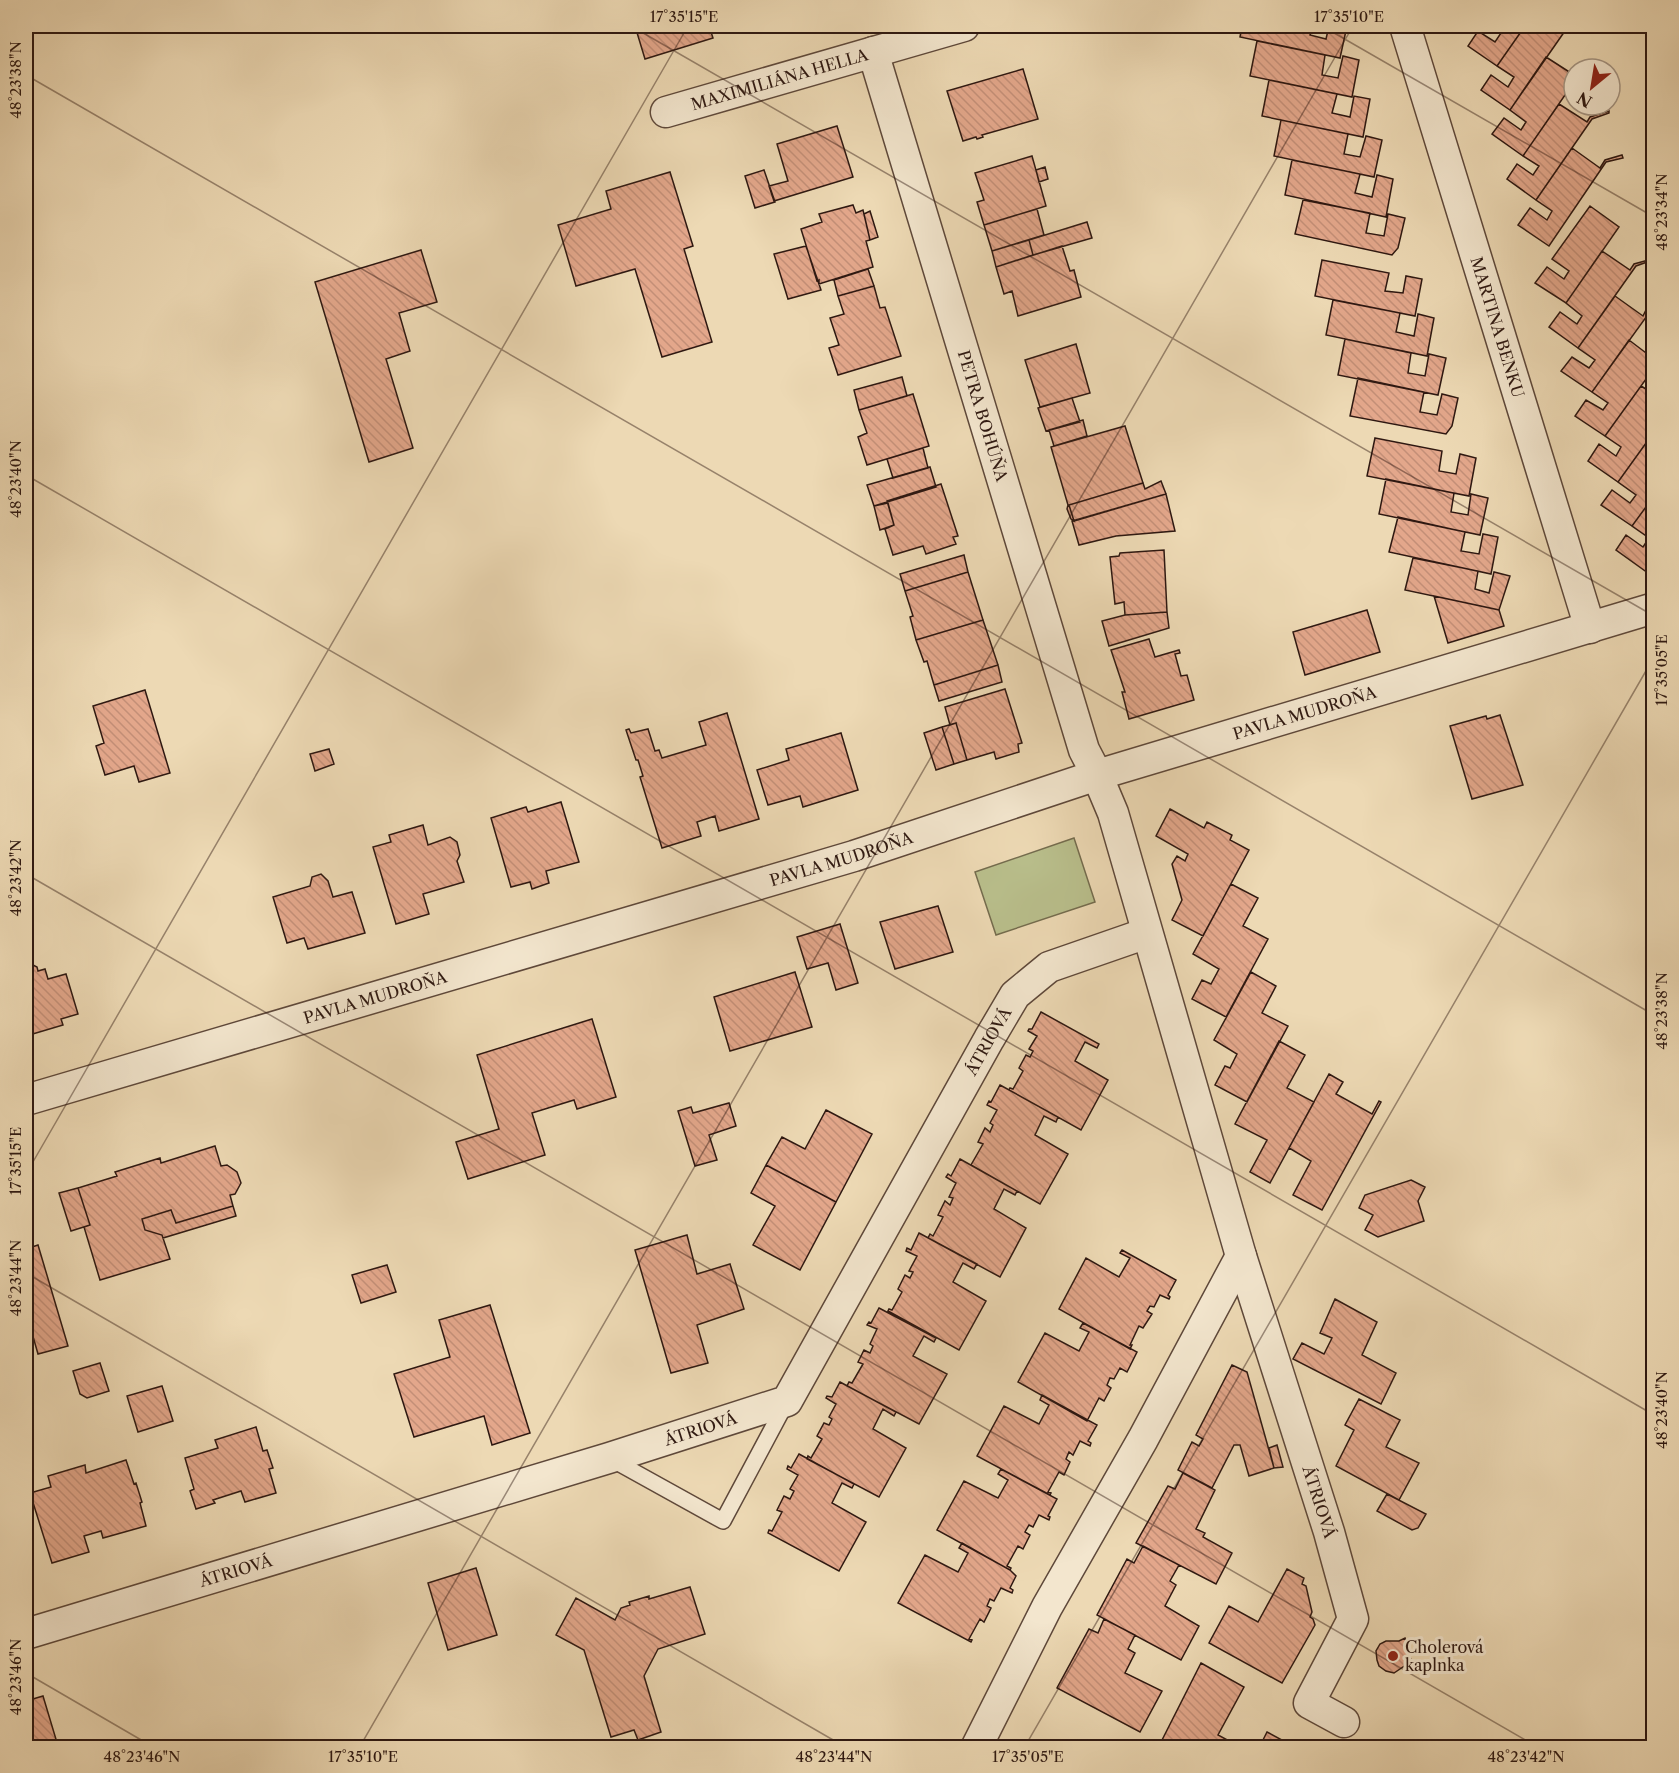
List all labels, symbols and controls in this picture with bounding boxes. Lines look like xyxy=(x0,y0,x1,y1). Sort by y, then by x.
text: 17°35'15"E xyxy=(650,7,718,26)
text: 17°35'10"E xyxy=(1314,7,1384,26)
text: 48°23'38"N xyxy=(6,41,25,119)
street label: MAXIMILIÁNA HELLA xyxy=(688,44,871,114)
north arrow xyxy=(1562,57,1622,117)
text: N xyxy=(1573,88,1596,112)
text: 48°23'34"N xyxy=(1652,173,1671,251)
street label: MARTINA BENKU xyxy=(1467,254,1529,400)
street label: PETRA BOHÚŇA xyxy=(954,348,1013,485)
text: 48°23'40"N xyxy=(6,440,25,518)
text: 17°35'05"E xyxy=(1652,634,1671,706)
street label: PAVLA MUDROŇA xyxy=(1230,682,1380,744)
street label: PAVLA MUDROŇA xyxy=(767,827,916,890)
text: 48°23'42"N xyxy=(6,839,25,917)
street label: PAVLA MUDROŇA xyxy=(301,966,450,1028)
text: 48°23'38"N xyxy=(1652,972,1671,1050)
street label: ÁTRIOVÁ xyxy=(960,1003,1016,1080)
text: 17°35'15"E xyxy=(6,1127,25,1195)
text: 48°23'44"N xyxy=(6,1239,25,1317)
text: 48°23'40"N xyxy=(1652,1371,1671,1449)
street label: ÁTRIOVÁ xyxy=(661,1407,740,1450)
street label: ÁTRIOVÁ xyxy=(1298,1462,1341,1542)
street label: ÁTRIOVÁ xyxy=(196,1550,276,1591)
place label: Cholerová kaplnka xyxy=(1405,1637,1484,1675)
text: 48°23'46"N xyxy=(6,1638,25,1716)
marker: Cholerová kaplnka xyxy=(1386,1649,1400,1663)
text: 48°23'46"N xyxy=(103,1747,181,1766)
text: 17°35'10"E xyxy=(328,1747,398,1766)
text: 48°23'44"N xyxy=(795,1747,873,1766)
text: 17°35'05"E xyxy=(992,1747,1064,1766)
text: 48°23'42"N xyxy=(1487,1747,1565,1766)

